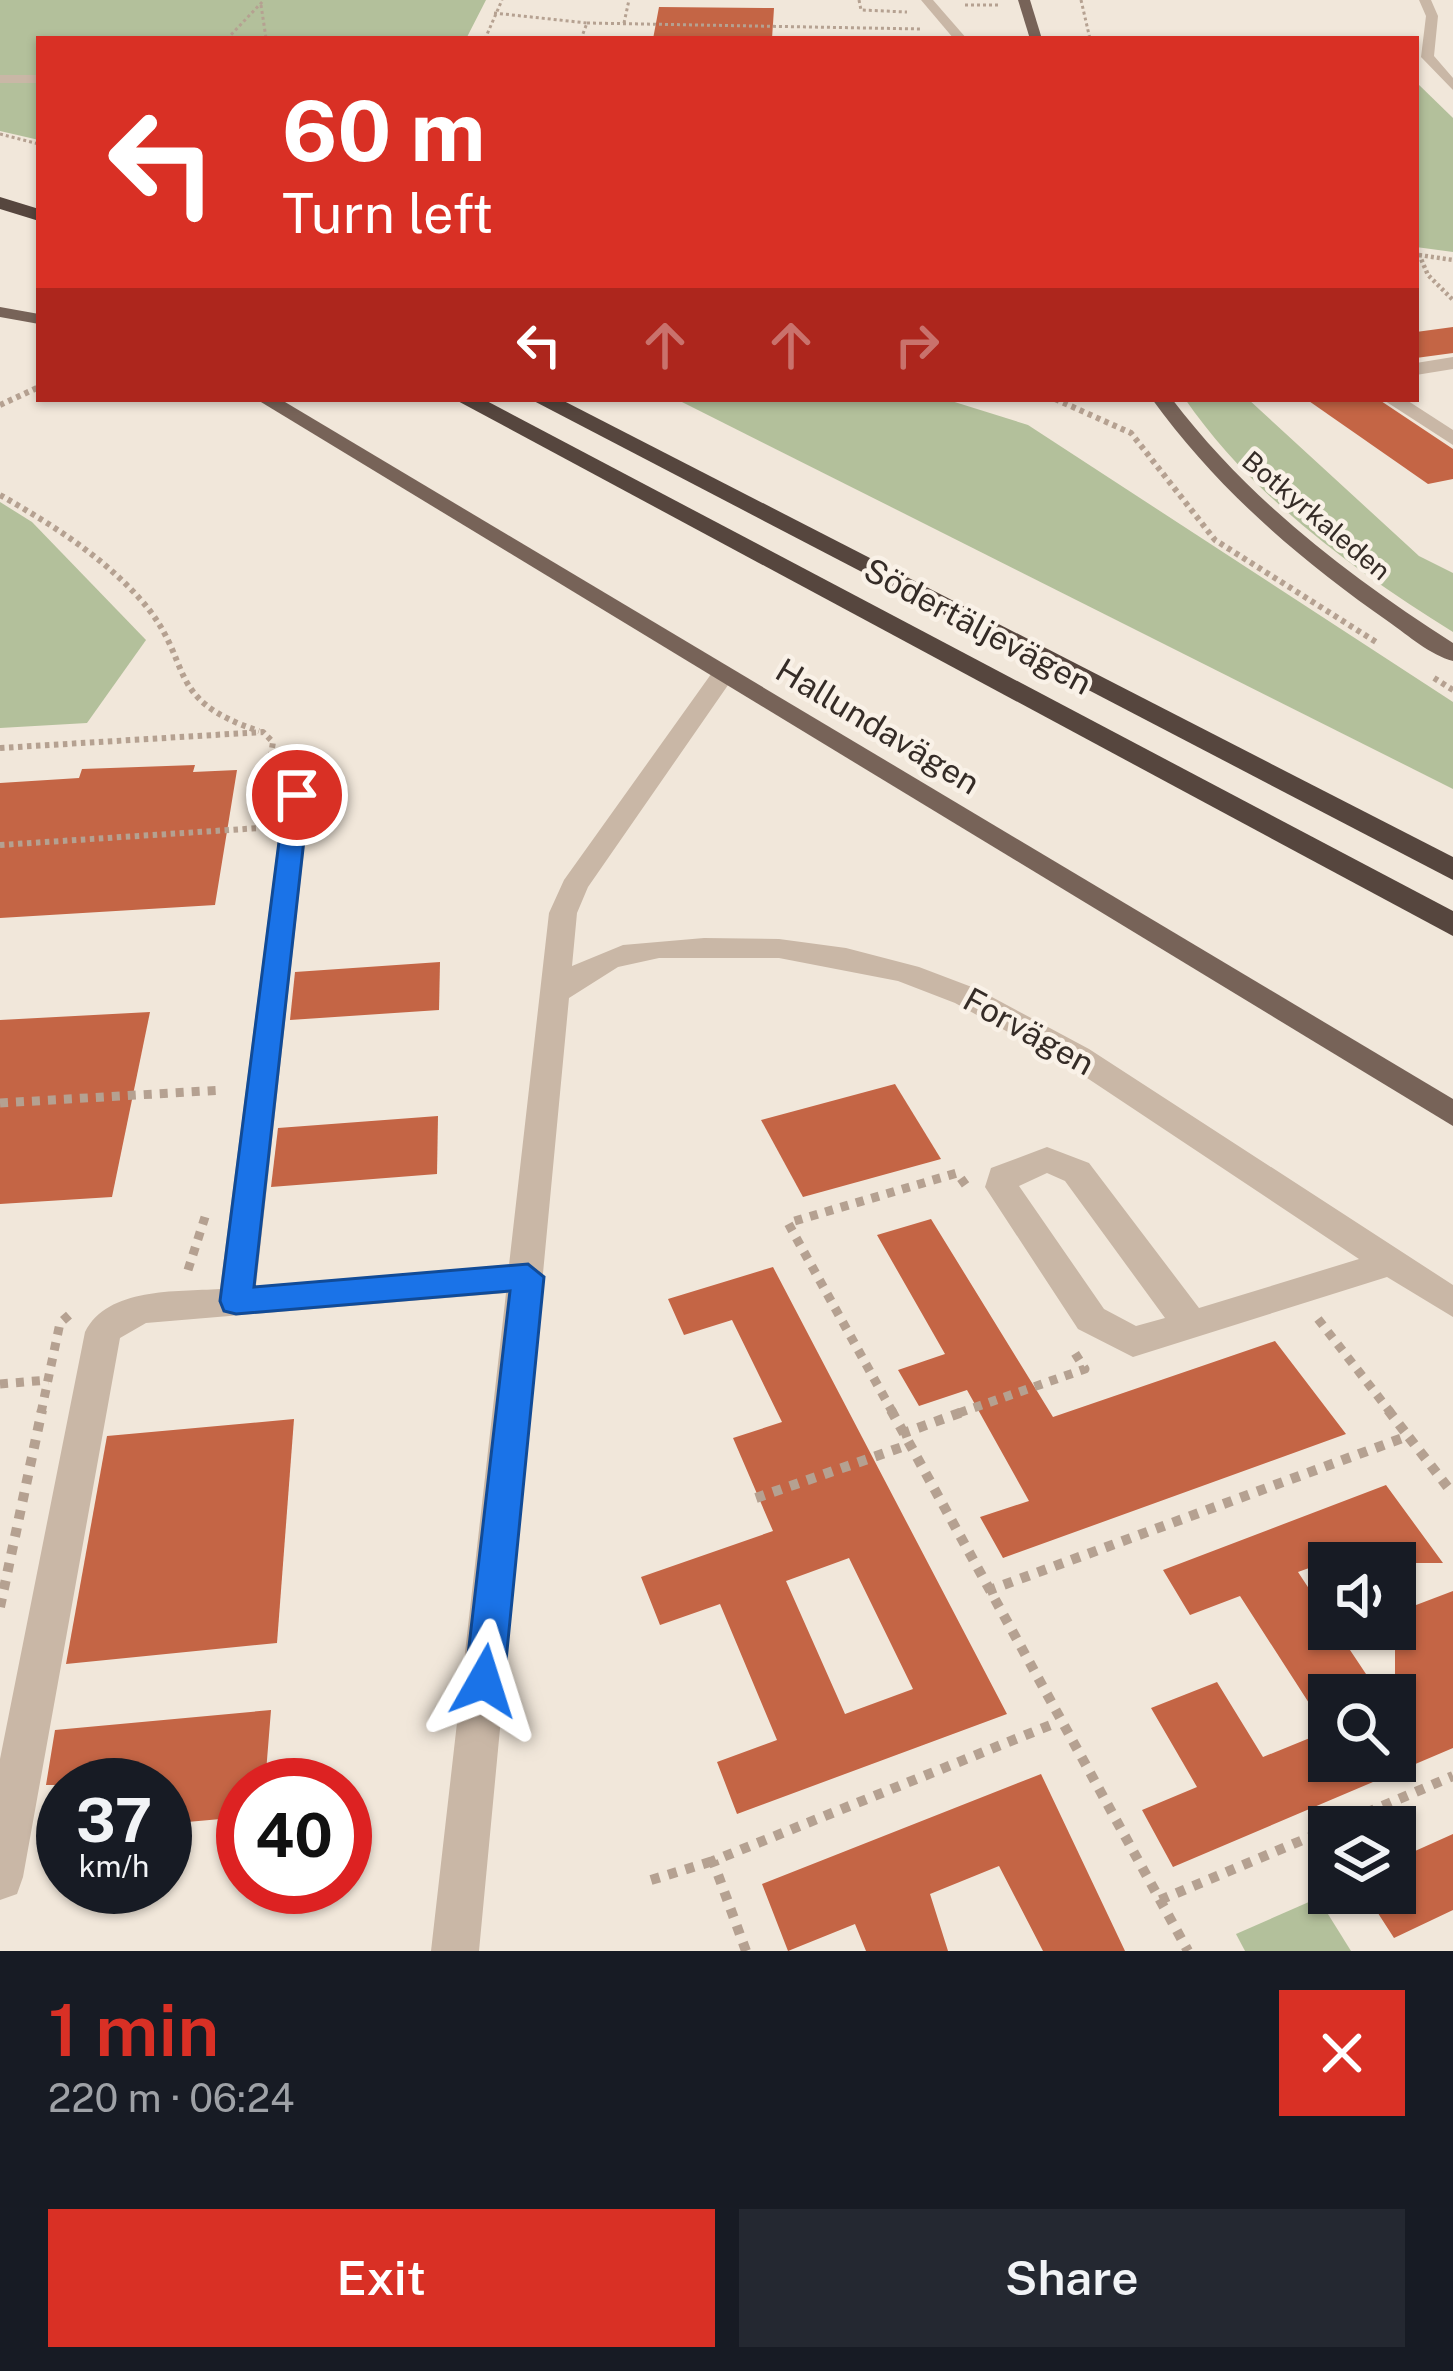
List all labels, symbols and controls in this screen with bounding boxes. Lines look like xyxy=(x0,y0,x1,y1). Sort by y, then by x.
text: 60 m xyxy=(282,81,486,180)
icon: left xyxy=(84,84,240,240)
text: Turn left xyxy=(282,182,493,245)
icon: left xyxy=(506,312,572,378)
icon: ahead xyxy=(632,312,698,378)
icon: ahead xyxy=(758,312,824,378)
icon: right xyxy=(884,312,950,378)
street label: Botkyrkaleden xyxy=(1236,444,1397,586)
street label: Södertäljevägen xyxy=(858,550,1098,702)
street label: Hallundavägen xyxy=(769,650,987,802)
pin xyxy=(246,744,348,846)
icon: arrive xyxy=(264,762,330,828)
street label: Forvägen xyxy=(957,980,1101,1082)
map controls xyxy=(1308,1542,1416,1914)
button: sound xyxy=(1308,1542,1416,1650)
position arrow xyxy=(421,1618,547,1744)
button: search xyxy=(1308,1674,1416,1782)
speed limit sign: 40 xyxy=(216,1758,372,1914)
text: 37 xyxy=(76,1785,152,1856)
button: layers xyxy=(1308,1806,1416,1914)
text: km/h xyxy=(79,1848,149,1884)
text: 1 min xyxy=(48,1988,219,2072)
button: close xyxy=(1279,1990,1405,2116)
text: 220 m · 06:24 xyxy=(48,2075,294,2121)
button: Exit xyxy=(48,2209,715,2347)
button: Share xyxy=(739,2209,1405,2347)

